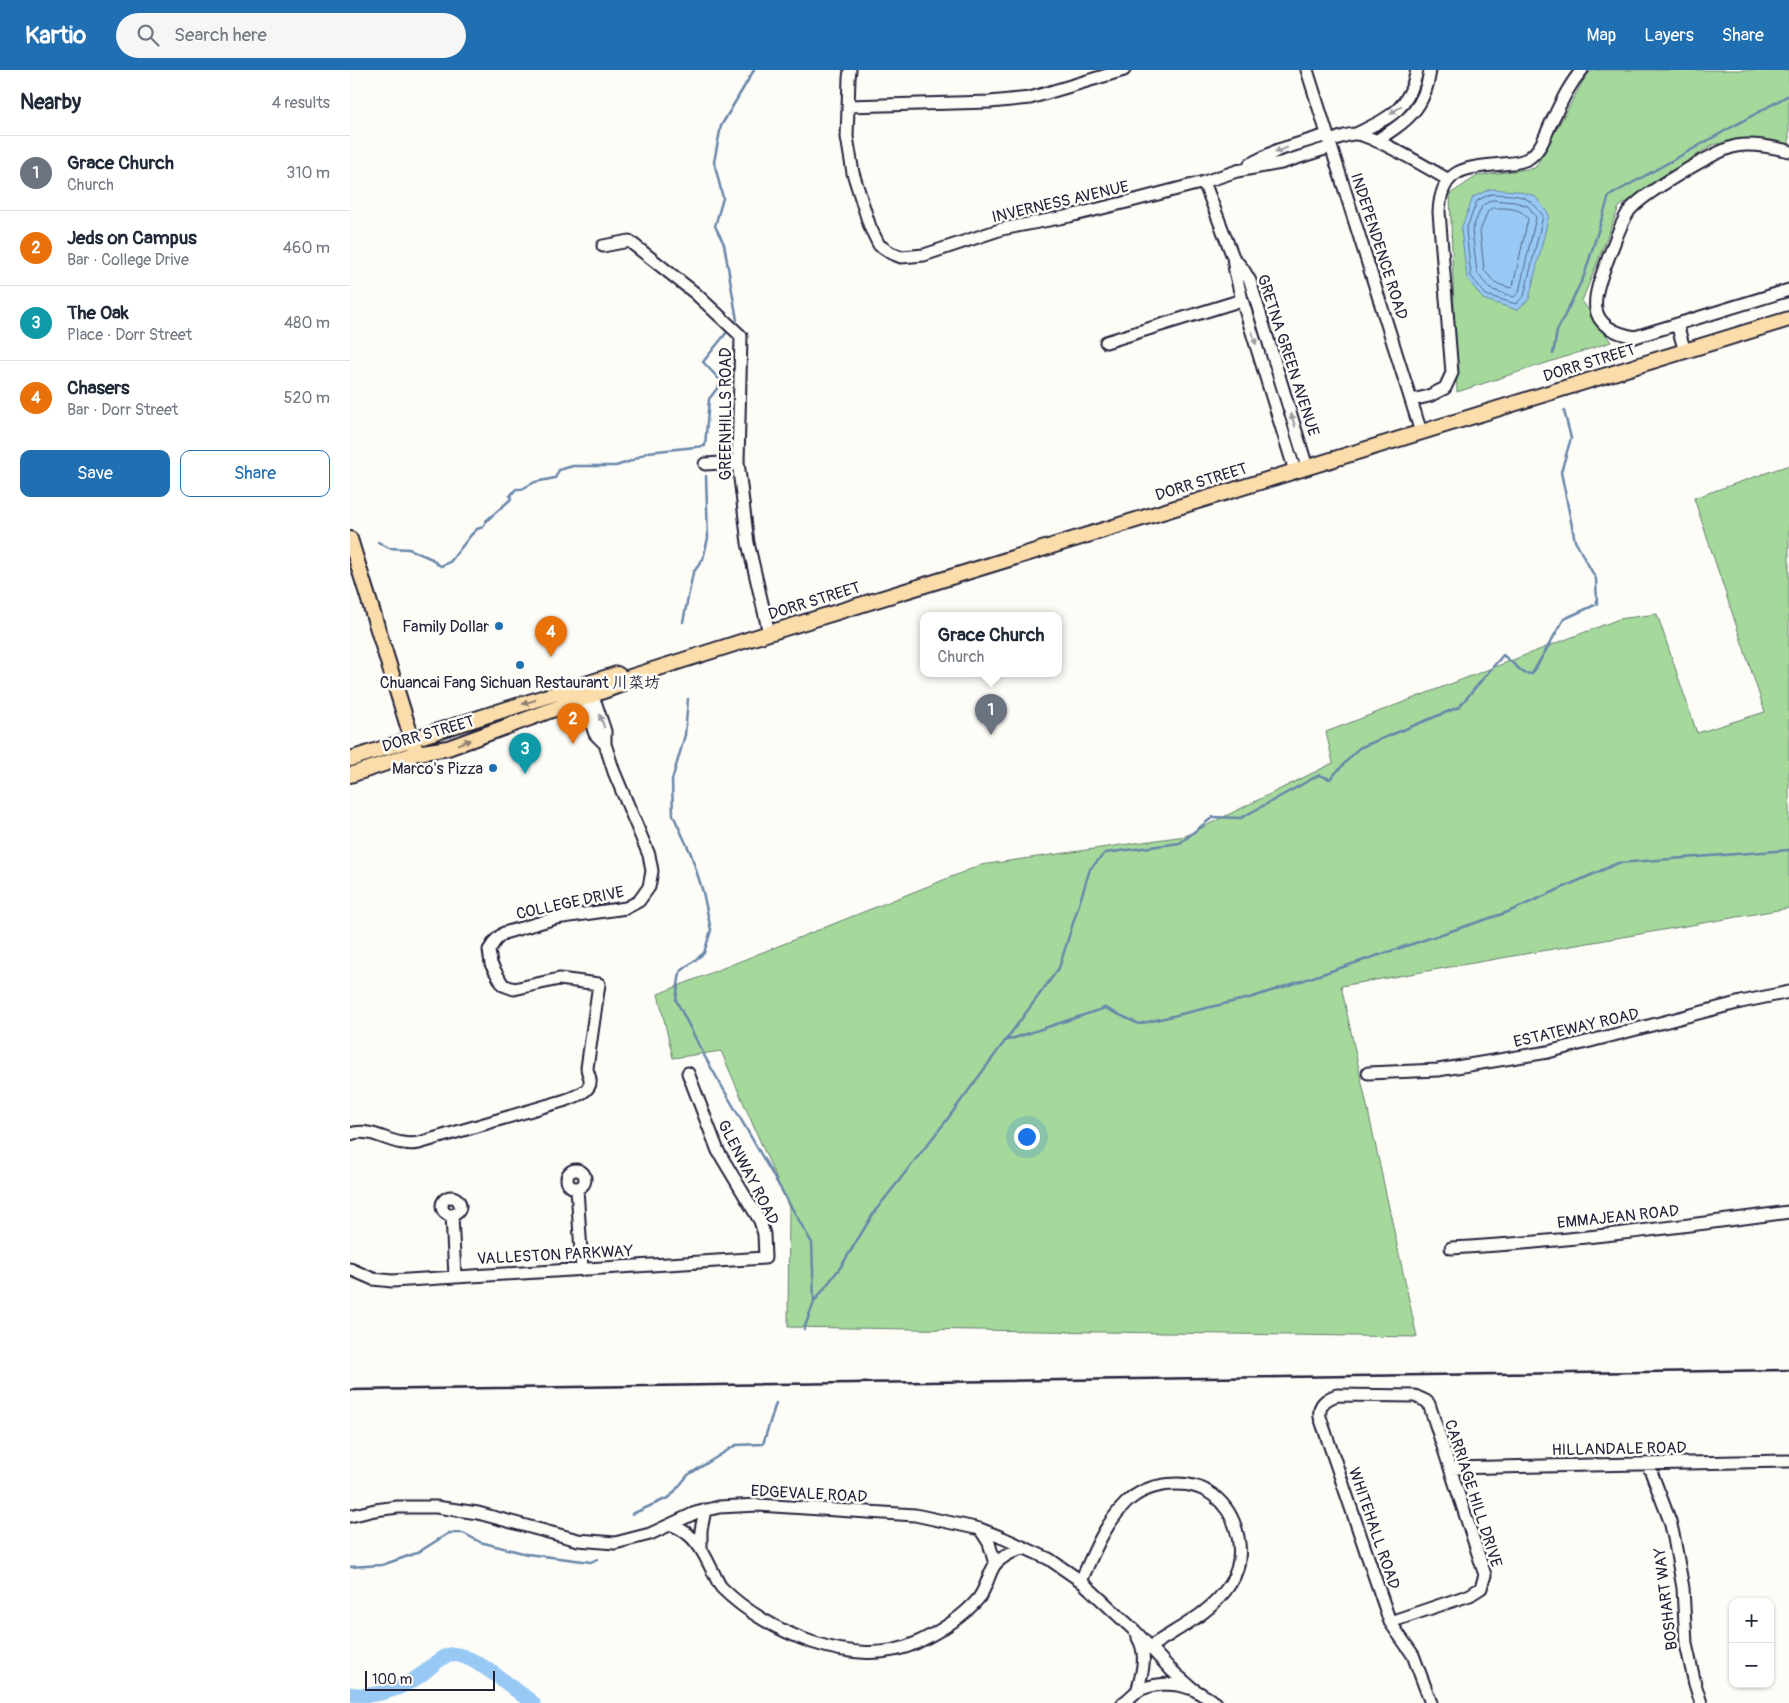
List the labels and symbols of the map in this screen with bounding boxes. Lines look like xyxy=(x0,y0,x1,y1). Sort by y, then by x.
one-way arrow xyxy=(1390,105,1403,116)
one-way arrow xyxy=(1273,146,1288,154)
street label: INDEPENDENCE ROAD xyxy=(1346,170,1412,322)
street label: INVERNESS AVENUE xyxy=(990,176,1131,227)
street label: GRETNA GREEN AVENUE xyxy=(1252,272,1324,439)
one-way arrow xyxy=(1250,330,1258,345)
street label: DORR STREET xyxy=(1541,339,1638,386)
street label: GREENHILLS ROAD xyxy=(716,348,736,480)
one-way arrow xyxy=(1288,413,1296,428)
street label: DORR STREET xyxy=(1153,458,1250,505)
street label: DORR STREET xyxy=(766,577,863,624)
pin: 4 xyxy=(535,616,567,657)
place label: Family Dollar xyxy=(402,617,489,637)
marker: Family Dollar xyxy=(493,620,505,632)
marker: Chuancai Fang Sichuan Restaurant 川菜坊 xyxy=(514,659,526,671)
place label: Chuancai Fang Sichuan Restaurant 川菜坊 xyxy=(380,673,660,693)
pin: 1 xyxy=(975,694,1007,735)
one-way arrow xyxy=(521,699,536,707)
pin: 2 xyxy=(557,703,589,744)
street label: DORR STREET xyxy=(380,711,477,757)
one-way arrow xyxy=(597,713,605,728)
pin: 3 xyxy=(509,733,541,774)
one-way arrow xyxy=(457,738,472,746)
place label: Marco's Pizza xyxy=(392,759,483,779)
marker: Marco's Pizza xyxy=(487,762,499,774)
street label: COLLEGE DRIVE xyxy=(514,882,626,924)
street label: ESTATEWAY ROAD xyxy=(1512,1004,1641,1052)
street label: GLENWAY ROAD xyxy=(713,1117,783,1228)
your location xyxy=(1014,1124,1040,1150)
street label: EMMAJEAN ROAD xyxy=(1556,1201,1680,1233)
street label: VALLESTON PARKWAY xyxy=(476,1241,634,1269)
street label: CARRIAGE HILL DRIVE xyxy=(1440,1417,1506,1570)
street label: HILLANDALE ROAD xyxy=(1551,1438,1687,1460)
street label: WHITEHALL ROAD xyxy=(1344,1465,1404,1592)
street label: EDGEVALE ROAD xyxy=(750,1481,868,1507)
street label: BOSHART WAY xyxy=(1650,1547,1682,1651)
scale bar xyxy=(365,1668,495,1691)

